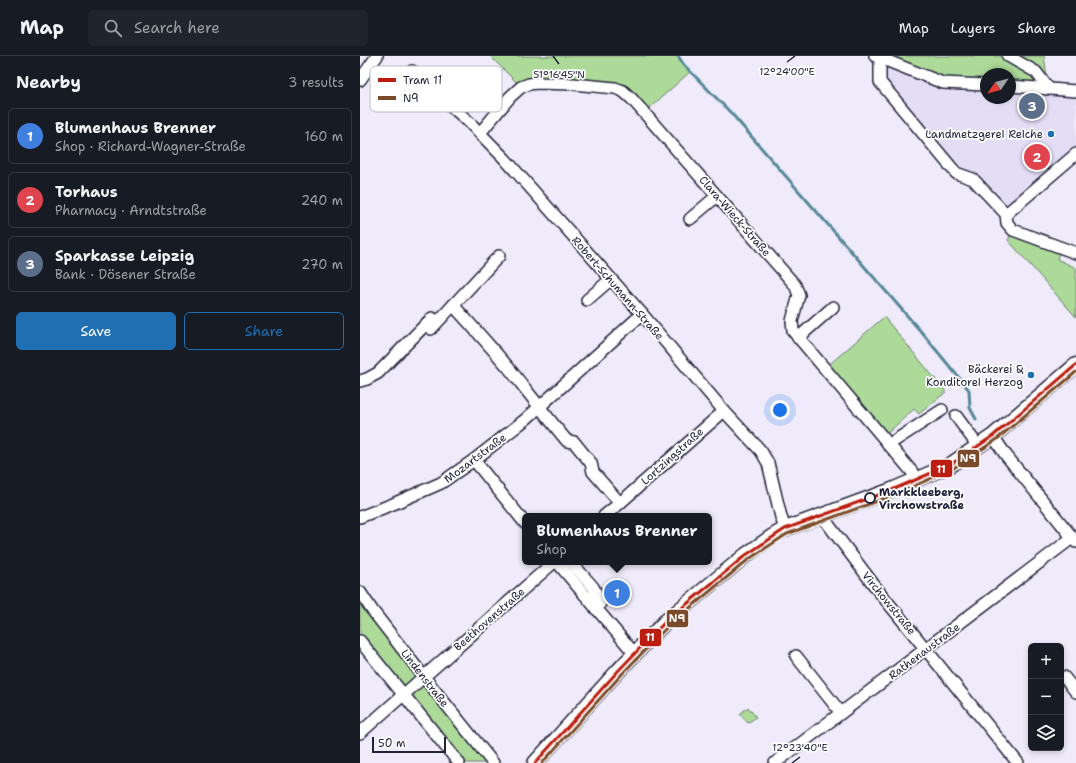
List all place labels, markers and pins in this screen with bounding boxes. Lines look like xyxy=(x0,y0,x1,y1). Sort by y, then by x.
pin: 3 xyxy=(1019,91,1045,121)
place label: Landmetzgerei Reiche xyxy=(925,127,1043,142)
marker: Landmetzgerei Reiche xyxy=(1046,129,1056,139)
pin: 2 xyxy=(1024,142,1050,172)
place label: Bäckerei & Konditorei Herzog xyxy=(926,362,1023,390)
marker: Bäckerei & Konditorei Herzog xyxy=(1026,370,1036,380)
place label: Markkleeberg, Virchowstraße xyxy=(879,485,964,513)
marker: Markkleeberg, Virchowstraße xyxy=(864,492,876,504)
pin: 1 xyxy=(604,578,630,608)

